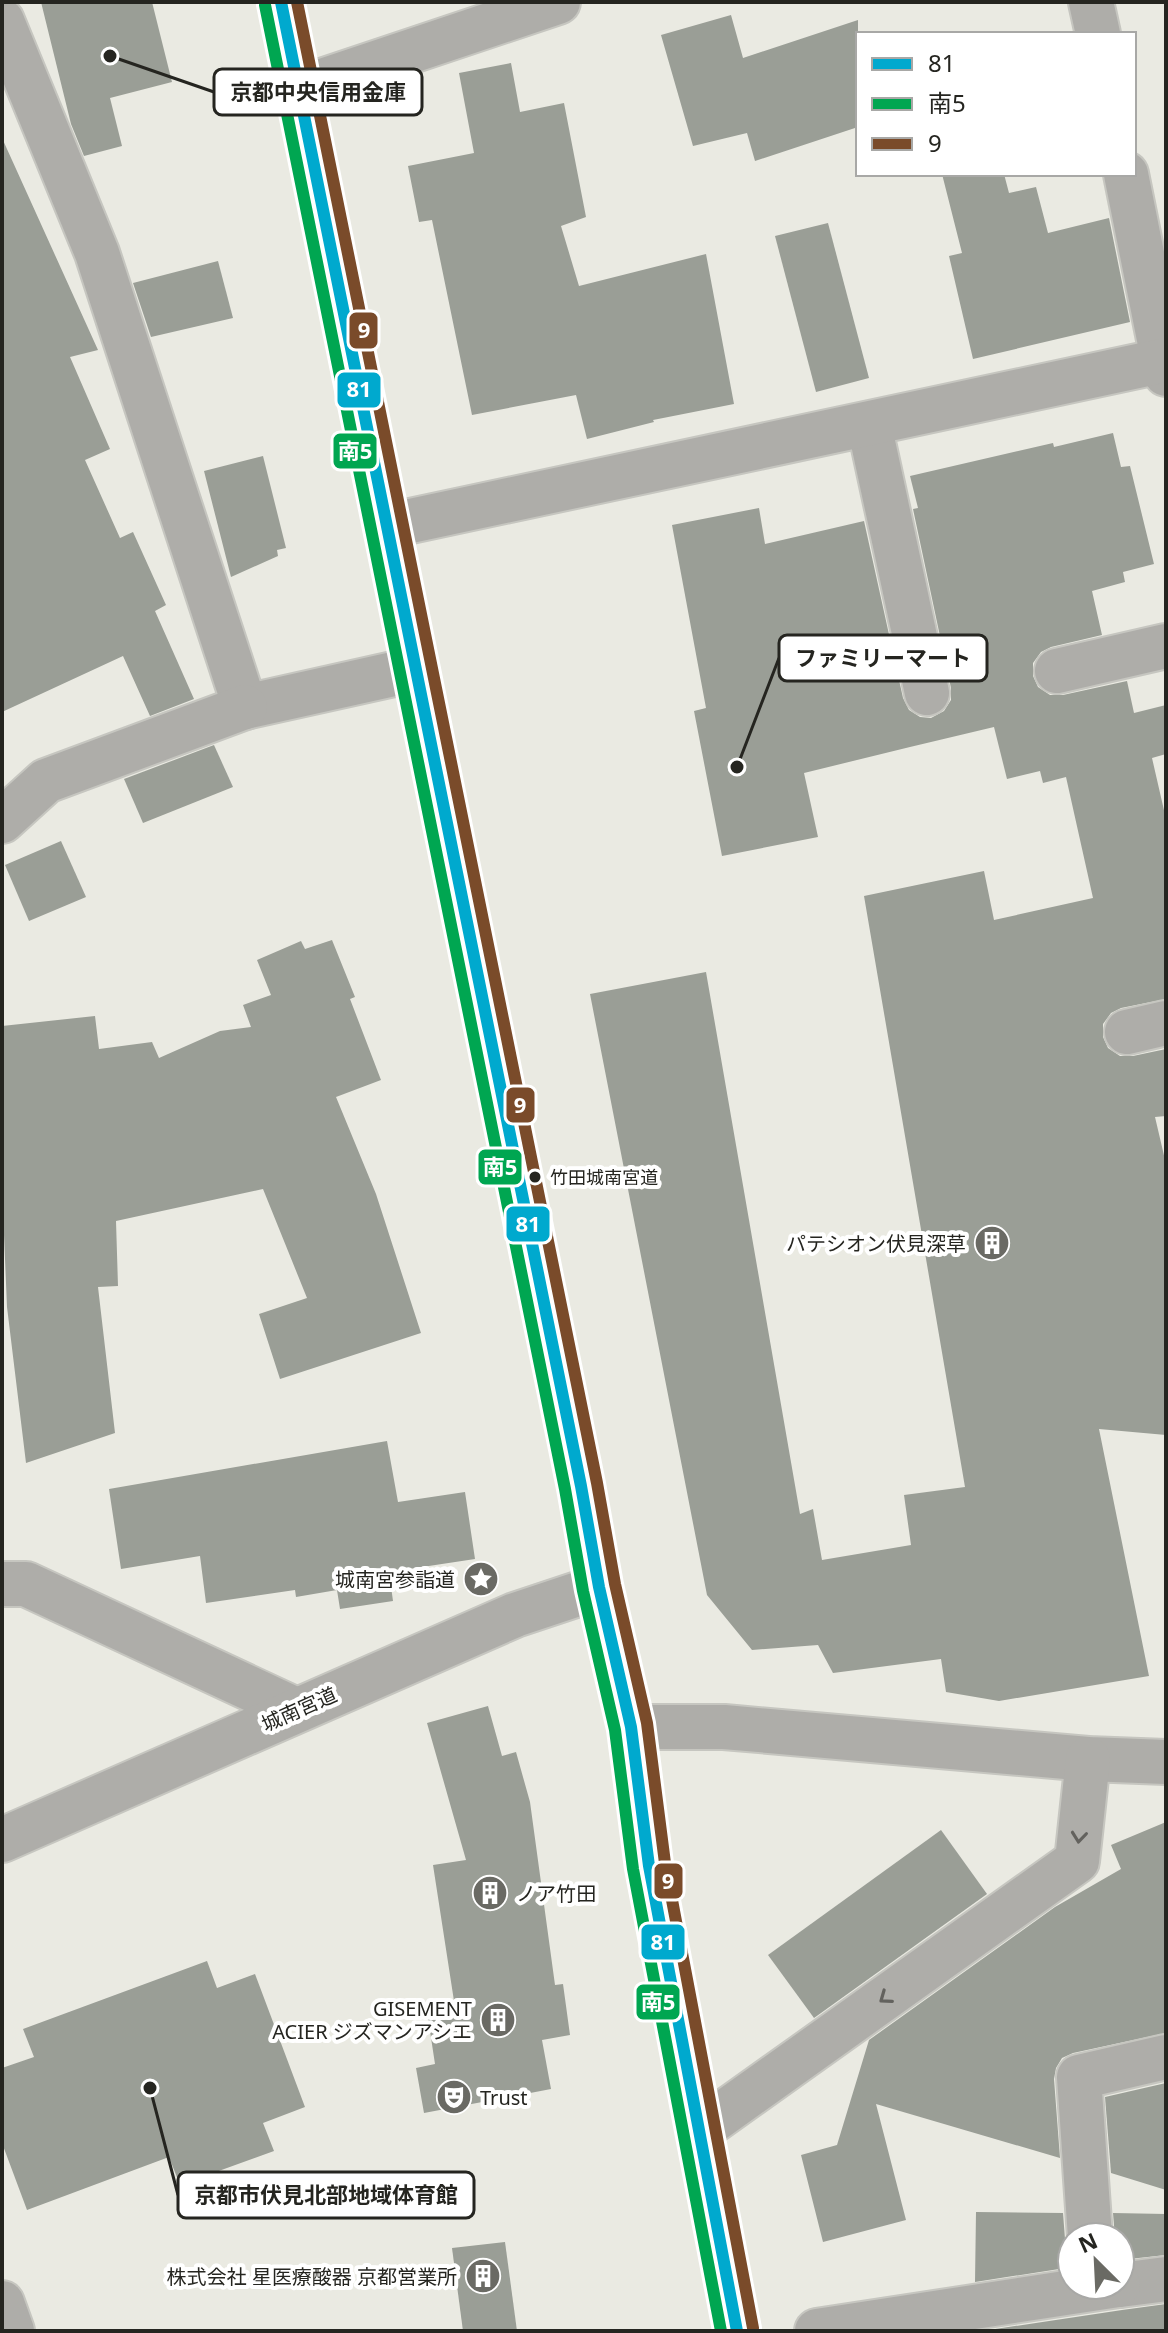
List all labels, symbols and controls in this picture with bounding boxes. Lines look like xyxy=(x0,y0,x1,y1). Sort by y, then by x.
legend xyxy=(856,32,1136,176)
text: 81 xyxy=(928,46,955,79)
callout: 京都中央信用金庫 xyxy=(214,69,422,115)
text: 京都中央信用金庫 xyxy=(230,76,406,106)
text: 南5 xyxy=(928,86,966,119)
text: 9 xyxy=(928,126,942,159)
line badge: 9 xyxy=(348,311,379,350)
text: 9 xyxy=(358,314,370,344)
line badge: 81 xyxy=(336,371,382,409)
text: 81 xyxy=(346,373,372,403)
line badge: 南5 xyxy=(332,432,378,470)
text: 南5 xyxy=(338,435,372,465)
callout: ファミリーマート xyxy=(779,635,987,681)
text: ファミリーマート xyxy=(795,642,971,672)
line badge: 9 xyxy=(505,1086,536,1124)
text: 9 xyxy=(514,1089,526,1119)
line badge: 南5 xyxy=(477,1148,523,1186)
text: 南5 xyxy=(483,1151,517,1181)
place label: 竹田城南宮道 xyxy=(550,1165,658,1189)
marker: 竹田城南宮道 xyxy=(527,1169,543,1185)
line badge: 81 xyxy=(505,1205,551,1243)
text: 81 xyxy=(515,1208,541,1238)
building icon: パテシオン伏見深草 xyxy=(973,1224,1011,1262)
place label: パテシオン伏見深草 xyxy=(786,1230,966,1257)
place icon: 城南宮参詣道 xyxy=(462,1560,500,1598)
place label: 城南宮参詣道 xyxy=(335,1566,455,1593)
street label: 城南宮道 xyxy=(257,1680,341,1738)
one-way arrow xyxy=(1071,1831,1088,1844)
line badge: 9 xyxy=(653,1862,684,1900)
text: 9 xyxy=(662,1865,674,1895)
building icon: ノア竹田 xyxy=(471,1874,509,1912)
place label: ノア竹田 xyxy=(516,1880,596,1907)
line badge: 81 xyxy=(640,1923,686,1961)
text: 81 xyxy=(650,1926,676,1956)
line badge: 南5 xyxy=(635,1983,681,2021)
text: 南5 xyxy=(641,1986,675,2016)
one-way arrow xyxy=(879,1988,893,2003)
place label: GISEMENT ACIER ジズマンアシエ xyxy=(272,1995,472,2045)
building icon: GISEMENT ACIER ジズマンアシエ xyxy=(479,2001,517,2039)
theatre icon: Trust xyxy=(435,2078,473,2116)
place label: Trust xyxy=(480,2084,528,2111)
callout: 京都市伏見北部地域体育館 xyxy=(178,2172,474,2218)
text: 京都市伏見北部地域体育館 xyxy=(194,2179,458,2209)
north arrow xyxy=(1056,2221,1136,2301)
text: N xyxy=(1073,2224,1102,2259)
building icon: 株式会社 星医療酸器 京都営業所 xyxy=(464,2257,502,2295)
place label: 株式会社 星医療酸器 京都営業所 xyxy=(167,2263,457,2290)

